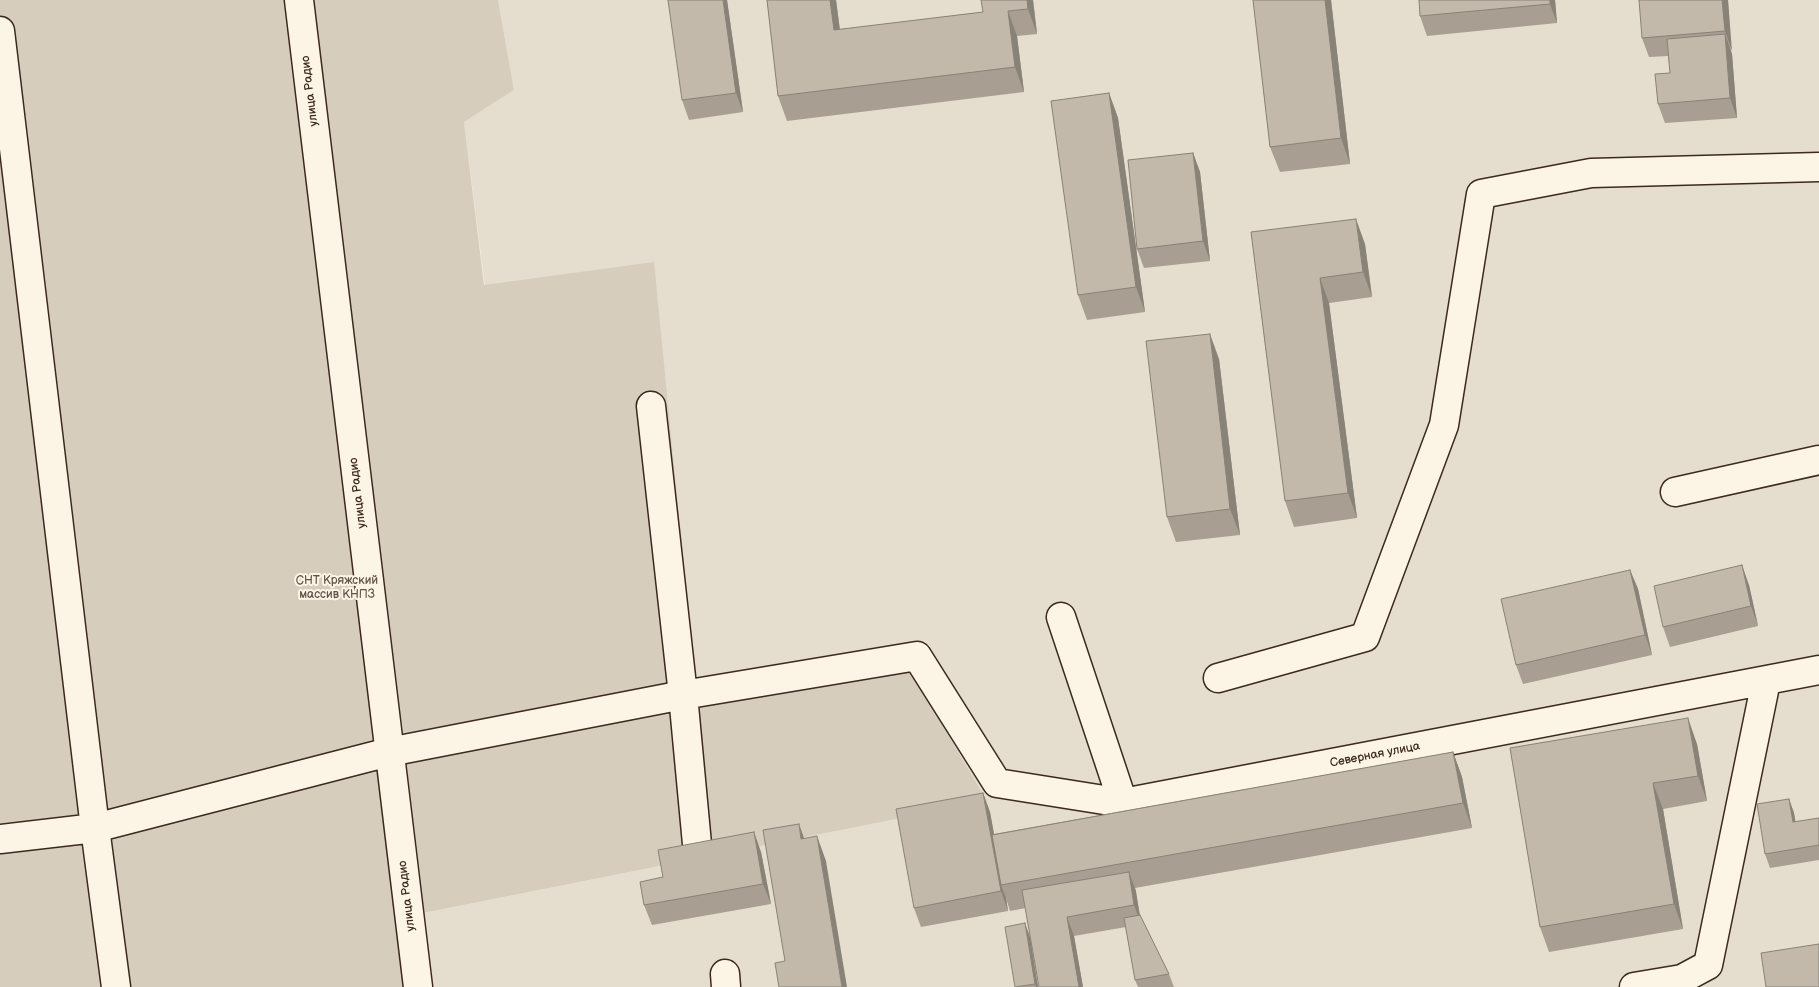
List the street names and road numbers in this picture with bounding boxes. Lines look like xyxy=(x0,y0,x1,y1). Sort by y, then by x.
street label: улица Радио xyxy=(299,55,321,127)
street label: улица Радио xyxy=(347,457,369,529)
street label: Северная улица xyxy=(1329,739,1421,771)
street label: улица Радио xyxy=(396,860,418,932)

